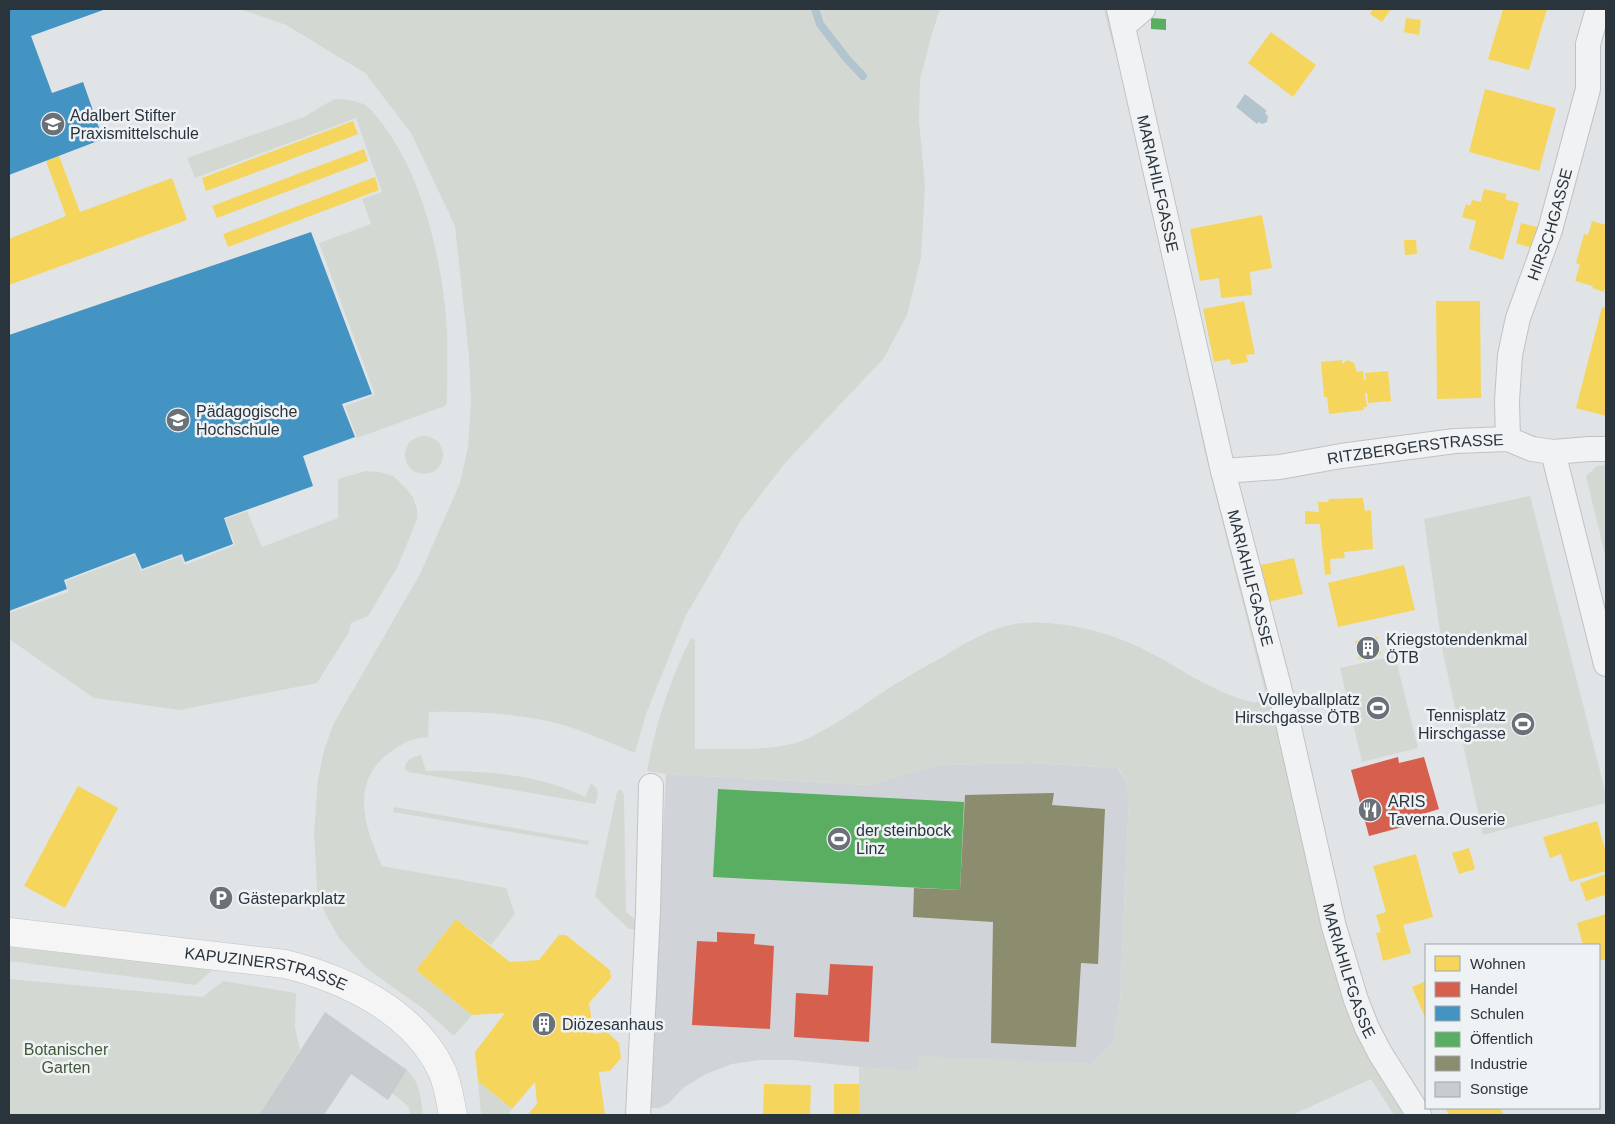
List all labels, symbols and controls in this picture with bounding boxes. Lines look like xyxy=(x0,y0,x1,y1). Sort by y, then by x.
place label: Adalbert Stifter Praxismittelschule xyxy=(70,107,199,142)
school or university icon: Adalbert Stifter Praxismittelschule xyxy=(40,111,66,137)
street label: MARIAHILFGASSE xyxy=(1134,113,1182,254)
street label: HIRSCHGASSE xyxy=(1524,166,1575,283)
place label: Pädagogische Hochschule xyxy=(196,403,298,438)
school or university icon: Pädagogische Hochschule xyxy=(165,407,191,433)
street label: RITZBERGERSTRASSE xyxy=(1326,431,1504,467)
street label: MARIAHILFGASSE xyxy=(1224,508,1276,648)
place label: Kriegstotendenkmal ÖTB xyxy=(1386,631,1527,666)
building icon: Kriegstotendenkmal ÖTB xyxy=(1355,635,1381,661)
place label: Volleyballplatz Hirschgasse ÖTB xyxy=(1235,691,1360,726)
sports icon: Volleyballplatz Hirschgasse ÖTB xyxy=(1365,695,1391,721)
place label: Tennisplatz Hirschgasse xyxy=(1418,707,1506,742)
sports icon: Tennisplatz Hirschgasse xyxy=(1510,711,1536,737)
place label: ARIS Taverna.Ouserie xyxy=(1388,793,1505,828)
restaurant icon: ARIS Taverna.Ouserie xyxy=(1357,797,1383,823)
place label: der steinbock Linz xyxy=(856,822,952,857)
sports icon: der steinbock Linz xyxy=(826,826,852,852)
parking icon: Gästeparkplatz xyxy=(208,885,234,911)
place label: Gästeparkplatz xyxy=(238,890,346,907)
street label: MARIAHILFGASSE xyxy=(1320,902,1379,1041)
street label: KAPUZINERSTRASSE xyxy=(184,944,350,993)
legend xyxy=(1425,944,1600,1109)
text: Wohnen xyxy=(1470,955,1526,972)
text: Handel xyxy=(1470,980,1518,997)
text: Schulen xyxy=(1470,1005,1524,1022)
building icon: Diözesanhaus xyxy=(531,1011,557,1037)
place label: Diözesanhaus xyxy=(562,1016,663,1033)
text: Öffentlich xyxy=(1470,1030,1533,1047)
park label: Botanischer Garten xyxy=(24,1041,109,1076)
text: Industrie xyxy=(1470,1055,1528,1072)
text: Sonstige xyxy=(1470,1080,1528,1097)

